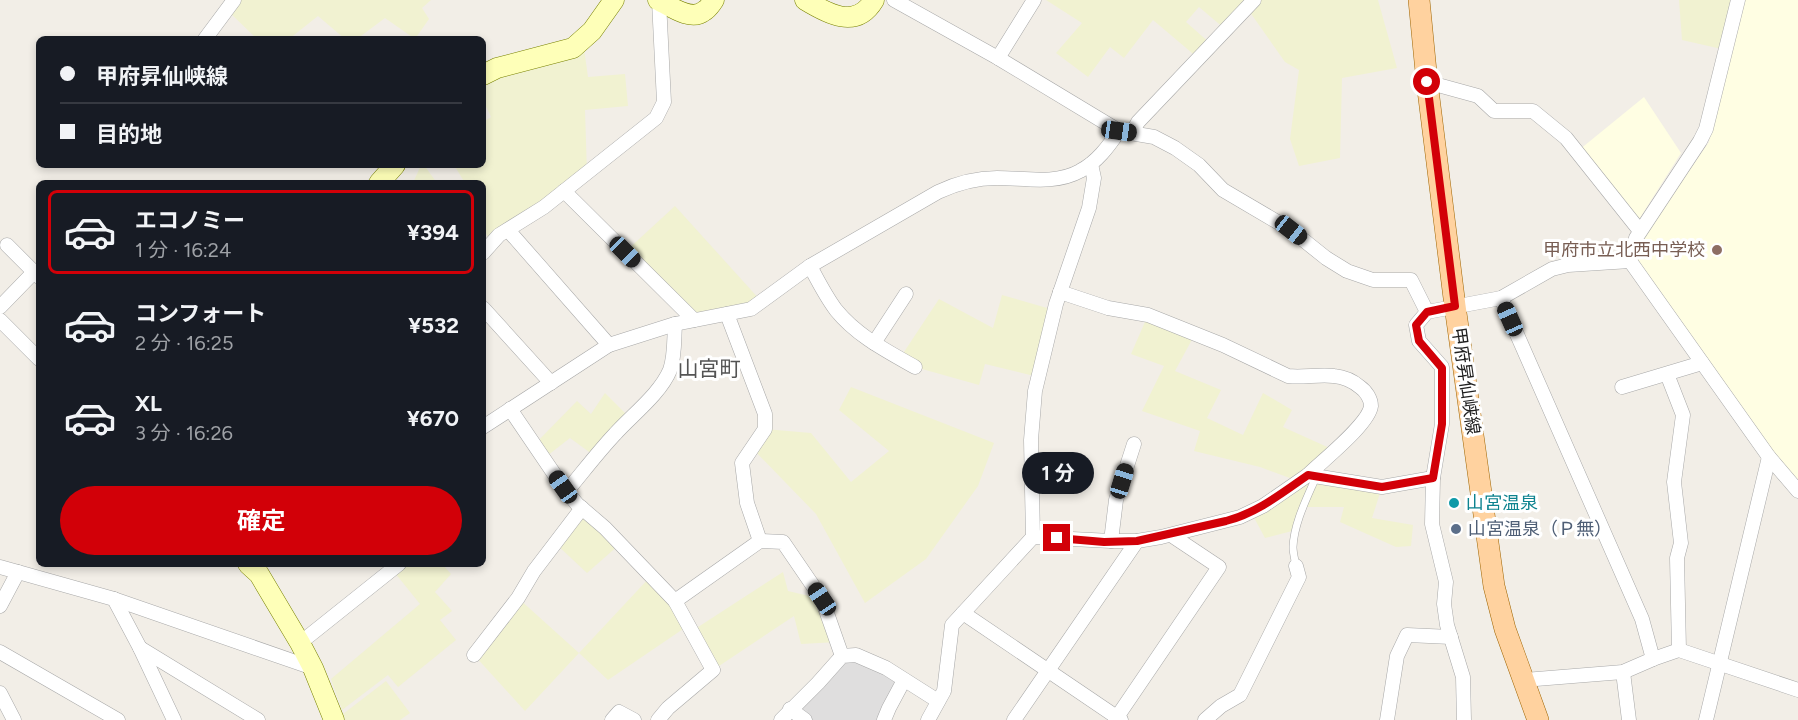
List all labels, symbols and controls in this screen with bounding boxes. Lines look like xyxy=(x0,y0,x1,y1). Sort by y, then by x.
text: 甲府昇仙峡線 xyxy=(96,63,228,90)
route start xyxy=(1413,68,1440,95)
car xyxy=(1100,120,1138,142)
text: 目的地 xyxy=(96,121,162,148)
icon: car xyxy=(63,205,117,259)
text: エコノミー xyxy=(135,207,245,234)
car xyxy=(1271,212,1311,248)
text: ¥394 xyxy=(407,219,459,246)
car xyxy=(606,233,644,271)
text: 1 分 · 16:24 xyxy=(135,238,231,262)
place label: 甲府市立北西中学校 xyxy=(1543,239,1705,261)
marker: 甲府市立北西中学校 xyxy=(1710,243,1724,257)
icon: car xyxy=(63,298,117,352)
car xyxy=(1494,299,1526,339)
text: コンフォート xyxy=(135,300,266,327)
text: ¥532 xyxy=(408,312,459,339)
street label: 甲府昇仙峡線 xyxy=(1448,326,1484,436)
text: 2 分 · 16:25 xyxy=(135,331,233,355)
district label: 山宮町 xyxy=(678,356,741,381)
text: XL xyxy=(135,390,162,417)
icon: car xyxy=(63,391,117,445)
text: ¥670 xyxy=(407,405,459,432)
text: 3 分 · 16:26 xyxy=(135,421,233,445)
callout: 1 分 xyxy=(1021,451,1093,493)
text: 1 分 xyxy=(1041,461,1075,485)
car xyxy=(1108,461,1136,501)
car xyxy=(545,467,581,507)
button: 確定 xyxy=(60,486,462,555)
place label: 山宮温泉 xyxy=(1466,492,1538,514)
marker: 山宮温泉 xyxy=(1447,496,1461,510)
place label: 山宮温泉（Ｐ無） xyxy=(1468,518,1612,540)
marker: 山宮温泉（Ｐ無） xyxy=(1449,522,1463,536)
route end xyxy=(1043,524,1070,551)
car xyxy=(804,579,840,619)

